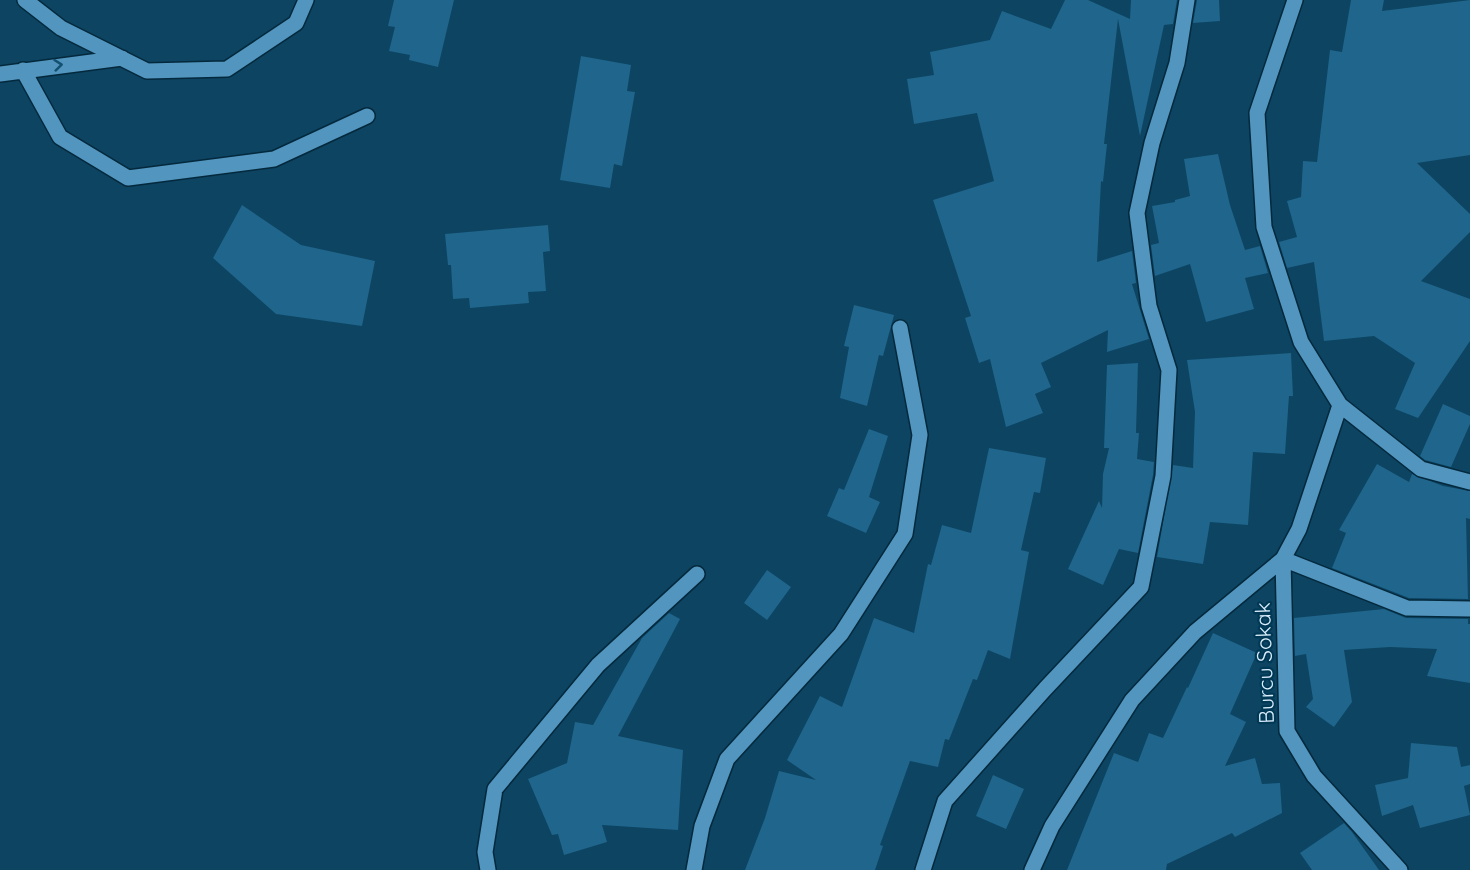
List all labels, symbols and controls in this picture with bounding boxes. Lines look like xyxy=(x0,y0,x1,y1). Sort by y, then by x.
one-way arrow xyxy=(53,59,62,72)
street label: Burcu Sokak xyxy=(1249,602,1279,724)

